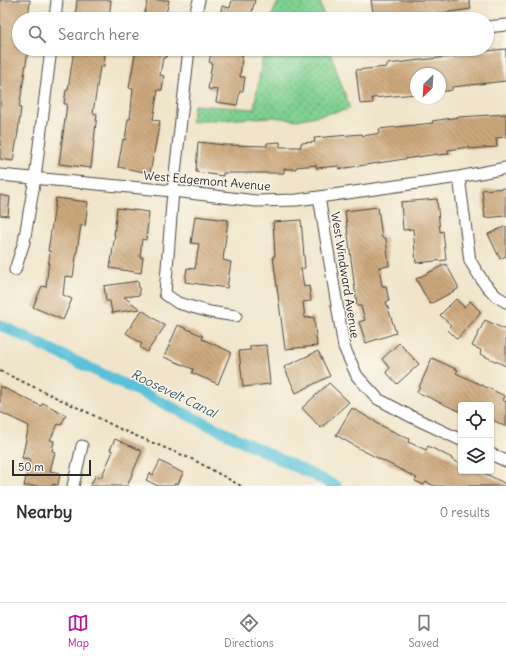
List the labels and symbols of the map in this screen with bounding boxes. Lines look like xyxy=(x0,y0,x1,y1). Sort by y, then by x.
north arrow xyxy=(410,68,446,104)
street label: West Edgemont Avenue xyxy=(143,167,271,194)
street label: West Windward Avenue xyxy=(328,210,363,339)
water label: Roosevelt Canal xyxy=(128,365,221,422)
scale bar xyxy=(12,458,91,477)

